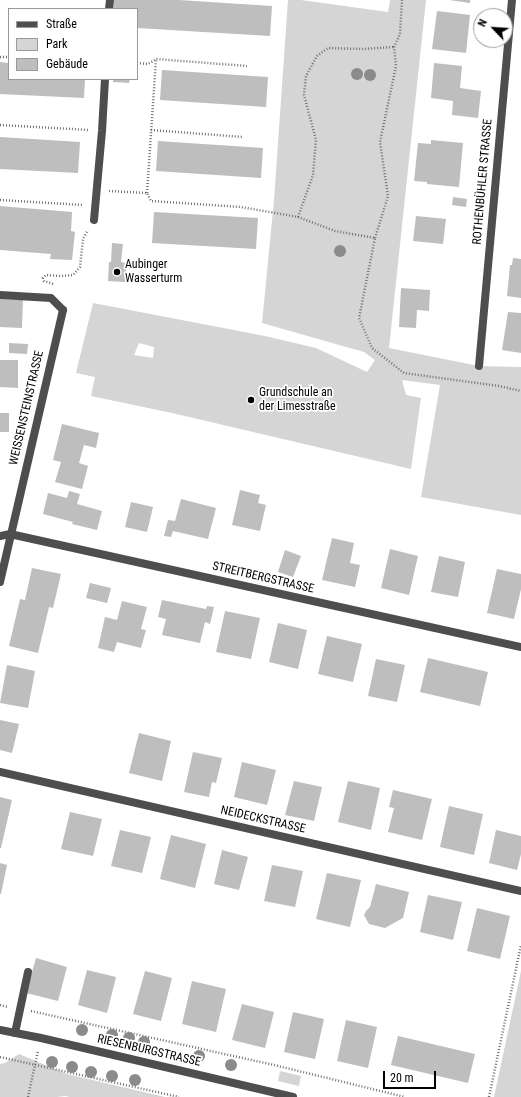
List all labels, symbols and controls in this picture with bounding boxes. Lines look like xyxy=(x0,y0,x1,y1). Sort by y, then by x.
legend xyxy=(8,8,138,80)
north arrow xyxy=(473,8,513,48)
text: Straße xyxy=(46,17,77,31)
text: N xyxy=(475,17,490,29)
text: Park xyxy=(46,37,67,51)
text: Gebäude xyxy=(46,57,88,71)
street label: ROTHENBÜHLER STRASSE xyxy=(470,119,496,245)
place label: Aubinger Wasserturm xyxy=(125,258,182,286)
marker: Aubinger Wasserturm xyxy=(112,267,122,277)
street label: WEISSENSTEINSTRASSE xyxy=(7,349,47,467)
place label: Grundschule an der Limesstraße xyxy=(259,386,336,414)
marker: Grundschule an der Limesstraße xyxy=(246,395,256,405)
street label: STREITBERGSTRASSE xyxy=(211,559,315,597)
street label: NEIDECKSTRASSE xyxy=(219,803,307,837)
street label: RIESENBURGSTRASSE xyxy=(96,1032,202,1070)
scale bar xyxy=(385,1063,438,1089)
text: 20 m xyxy=(390,1071,414,1085)

